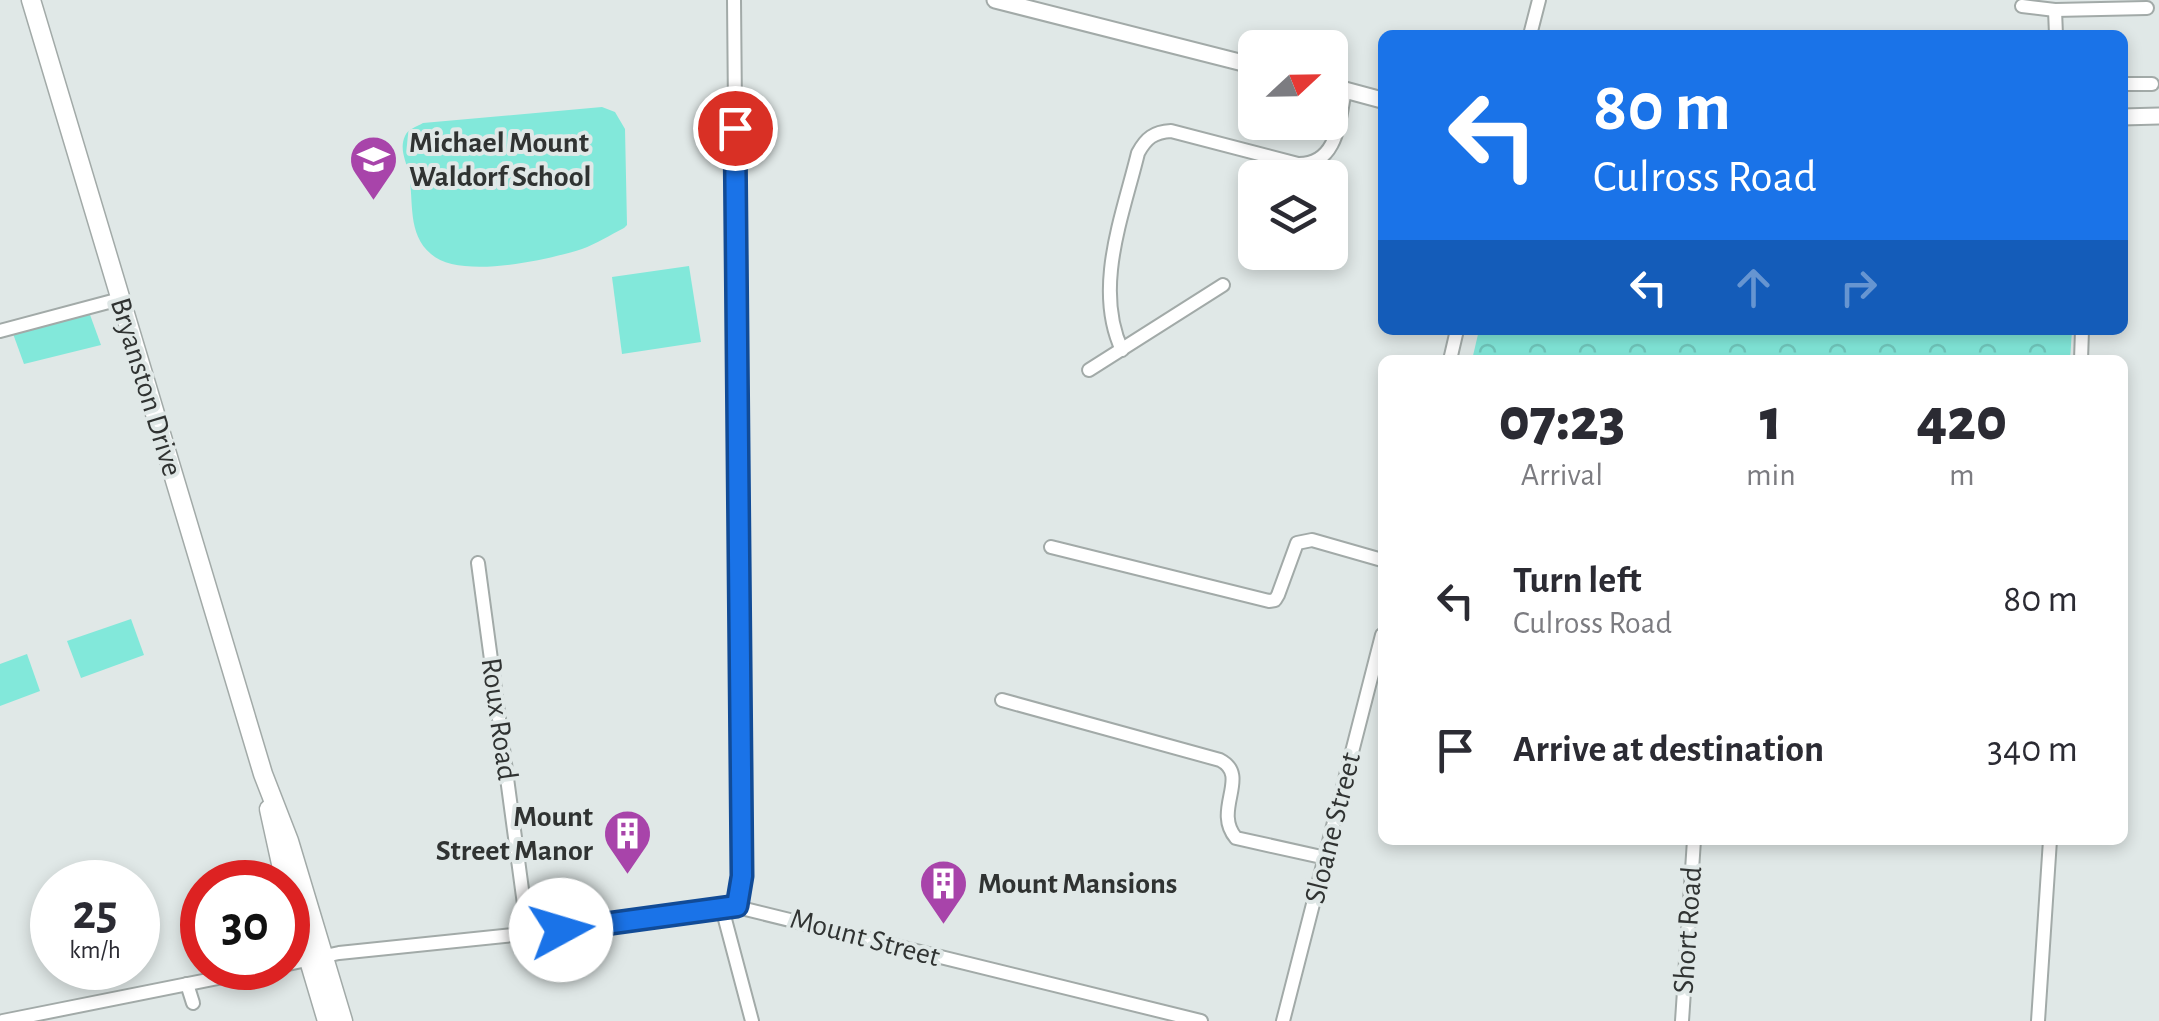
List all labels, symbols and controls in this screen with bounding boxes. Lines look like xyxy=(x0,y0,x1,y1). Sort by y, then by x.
north arrow xyxy=(1238,30,1348,140)
map controls xyxy=(1238,30,1348,270)
icon: left xyxy=(1428,70,1558,200)
text: 80 m xyxy=(1593,73,1731,143)
pin xyxy=(693,86,778,171)
icon: arrive xyxy=(708,101,763,156)
place label: Michael Mount Waldorf School xyxy=(409,128,591,192)
school or university icon: Michael Mount Waldorf School xyxy=(348,134,400,202)
text: Culross Road xyxy=(1593,155,1817,200)
button: layers xyxy=(1238,160,1348,270)
icon: left xyxy=(1621,260,1676,315)
icon: ahead xyxy=(1726,260,1781,315)
icon: right xyxy=(1831,260,1886,315)
street label: Bryanston Drive xyxy=(105,294,187,480)
text: 07:23 xyxy=(1499,391,1625,451)
text: 1 xyxy=(1760,391,1782,451)
text: 420 xyxy=(1917,391,2007,451)
text: Arrival xyxy=(1521,459,1603,491)
text: min xyxy=(1746,459,1796,491)
text: m xyxy=(1949,459,1975,491)
text: Turn left xyxy=(1513,562,1641,600)
icon: left xyxy=(1428,573,1483,628)
text: 80 m xyxy=(2003,581,2078,619)
text: Culross Road xyxy=(1513,607,1672,639)
street label: Roux Road xyxy=(476,656,522,782)
icon: arrive xyxy=(1428,723,1483,778)
text: Arrive at destination xyxy=(1513,731,1824,769)
text: 340 m xyxy=(1987,731,2078,769)
street label: Sloane Street xyxy=(1300,749,1366,907)
place label: Mount Street Manor xyxy=(436,802,594,866)
building icon: Mount Street Manor xyxy=(602,808,654,876)
building icon: Mount Mansions xyxy=(917,858,969,926)
speed limit sign: 30 xyxy=(180,860,310,990)
street label: Short Road xyxy=(1669,865,1707,995)
place label: Mount Mansions xyxy=(978,869,1177,899)
position arrow xyxy=(509,878,613,982)
text: 25 xyxy=(72,888,118,938)
street label: Mount Street xyxy=(787,904,943,972)
text: km/h xyxy=(69,938,121,963)

